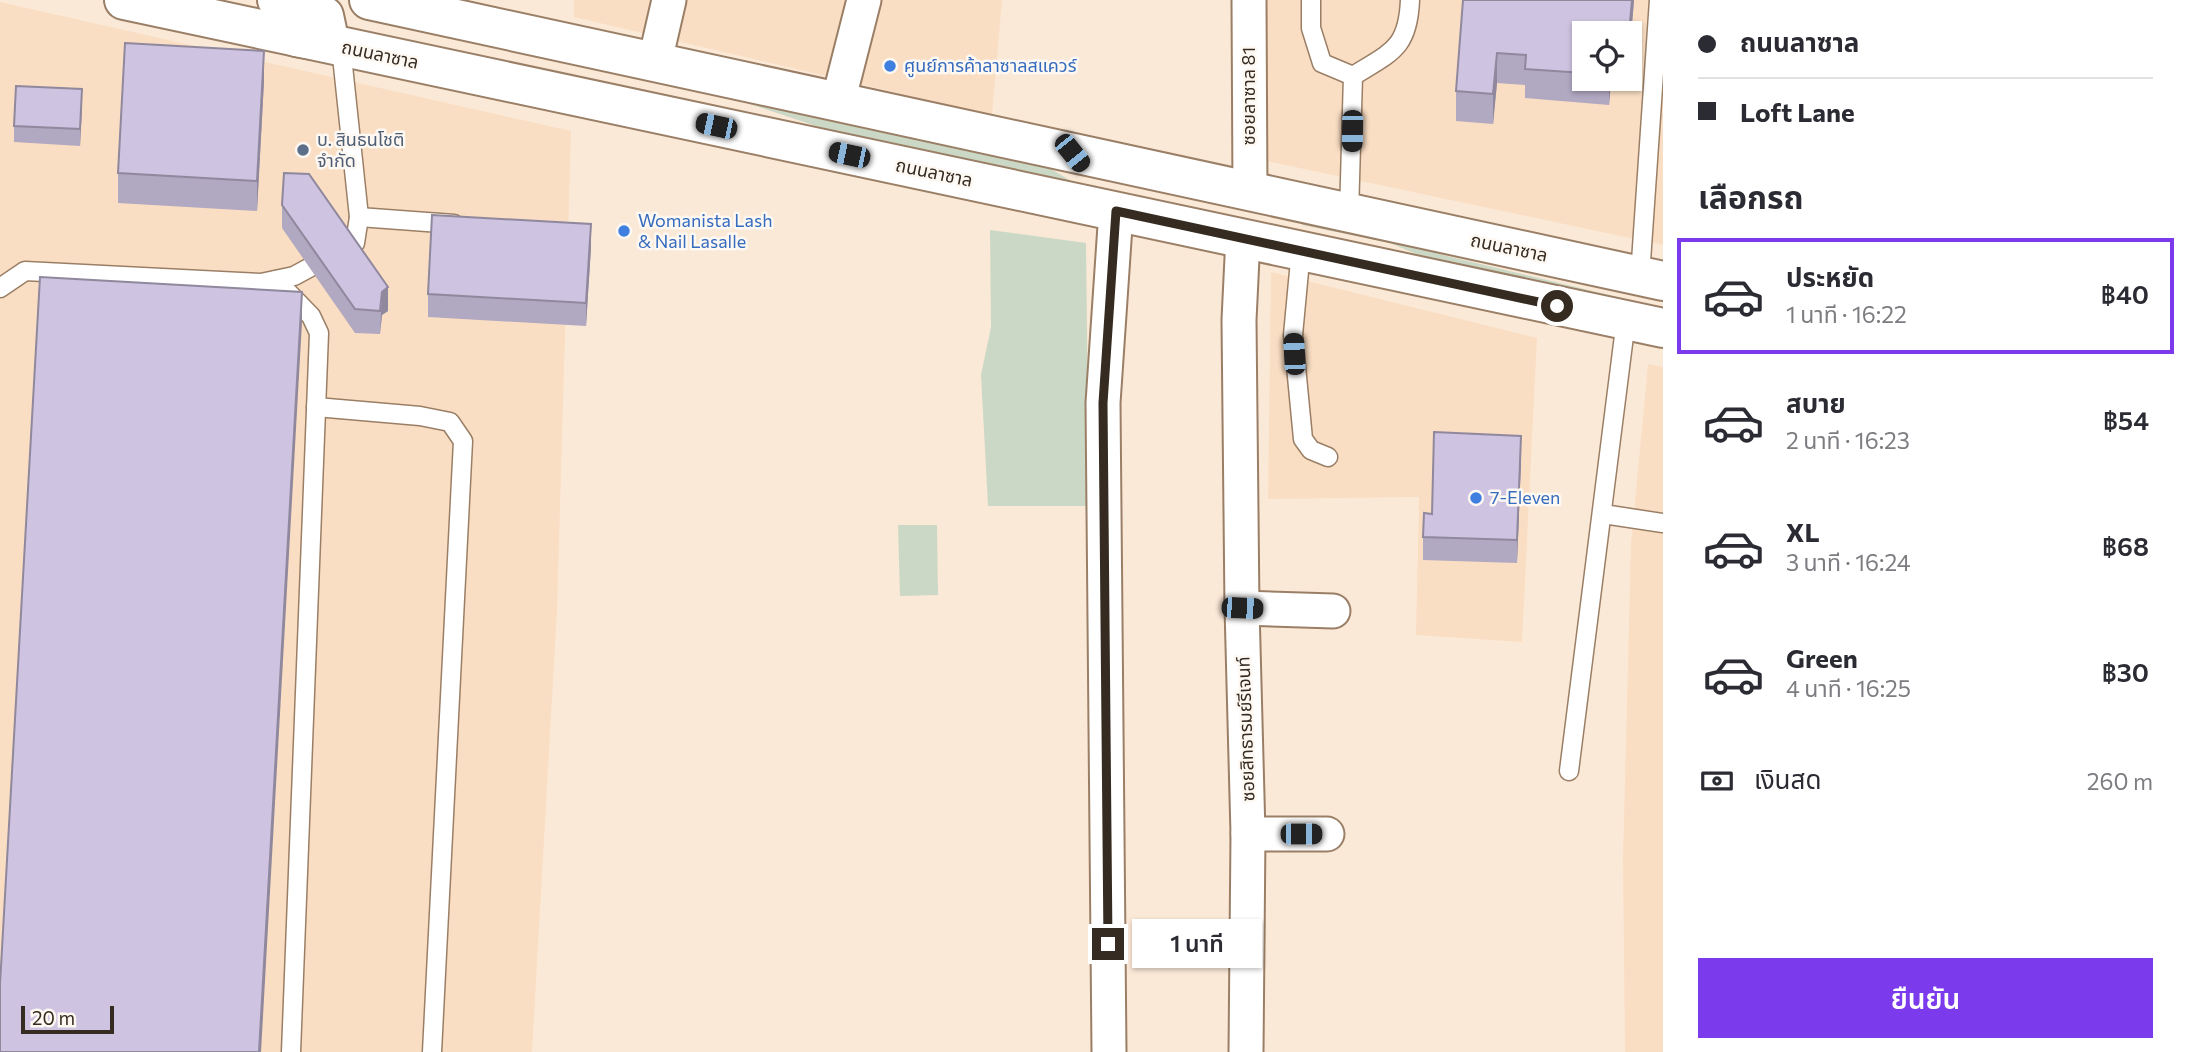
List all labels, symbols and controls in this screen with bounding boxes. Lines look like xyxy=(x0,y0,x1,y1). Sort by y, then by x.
map controls xyxy=(1572,21,1642,91)
button: locate xyxy=(1572,21,1642,91)
text: ถนนลาซาล xyxy=(1740,26,1859,57)
street label: ถนนลาซาล xyxy=(340,35,421,73)
street label: ซอยลาซาล 81 xyxy=(1237,47,1259,145)
place label: ศูนย์การค้าลาซาลสแควร์ xyxy=(904,54,1077,78)
marker: ศูนย์การค้าลาซาลสแควร์ xyxy=(882,58,898,74)
text: Loft Lane xyxy=(1740,96,1855,127)
car xyxy=(1342,110,1363,152)
car xyxy=(694,111,739,141)
place label: บ. สินธนโชติ จำกัด xyxy=(317,128,404,171)
car xyxy=(1051,130,1094,176)
car xyxy=(827,140,872,170)
marker: บ. สินธนโชติ จำกัด xyxy=(295,142,311,158)
street label: ถนนลาซาล xyxy=(894,153,975,191)
text: เลือกรถ xyxy=(1698,176,1803,216)
place label: Womanista Lash & Nail Lasalle xyxy=(638,209,773,252)
marker: Womanista Lash & Nail Lasalle xyxy=(616,223,632,239)
street label: ถนนลาซาล xyxy=(1469,228,1550,266)
text: ประหยัด xyxy=(1786,261,1874,292)
icon: car xyxy=(1702,265,1765,328)
text: ฿40 xyxy=(2101,278,2149,309)
route start xyxy=(1541,290,1573,322)
text: 1 นาที · 16:22 xyxy=(1786,300,1907,328)
car xyxy=(1283,332,1306,376)
text: สบาย xyxy=(1786,387,1846,418)
icon: car xyxy=(1702,391,1765,454)
text: ฿54 xyxy=(2103,404,2149,435)
text: 2 นาที · 16:23 xyxy=(1786,426,1910,454)
place label: 7-Eleven xyxy=(1490,486,1560,508)
marker: 7-Eleven xyxy=(1468,490,1484,506)
text: XL xyxy=(1786,516,1820,547)
icon: car xyxy=(1702,517,1765,580)
text: ฿68 xyxy=(2102,530,2149,561)
text: 3 นาที · 16:24 xyxy=(1786,548,1911,576)
car xyxy=(1221,597,1264,619)
text: Green xyxy=(1786,642,1858,673)
icon: car xyxy=(1702,643,1765,706)
street label: ซอยสิทธารมย์รีเจนท์ xyxy=(1231,656,1259,802)
text: ฿30 xyxy=(2102,656,2149,687)
text: 4 นาที · 16:25 xyxy=(1786,674,1911,702)
icon: cash xyxy=(1698,762,1736,800)
text: เงินสด xyxy=(1754,763,1821,794)
text: 260 m xyxy=(2087,767,2153,795)
car xyxy=(1281,824,1323,845)
callout: 1 นาที xyxy=(1132,920,1262,968)
route end xyxy=(1092,928,1124,960)
text: 1 นาที xyxy=(1170,929,1224,957)
button: ยืนยัน xyxy=(1698,958,2153,1038)
scale bar xyxy=(21,1003,114,1035)
text: 20 m xyxy=(32,1006,75,1029)

